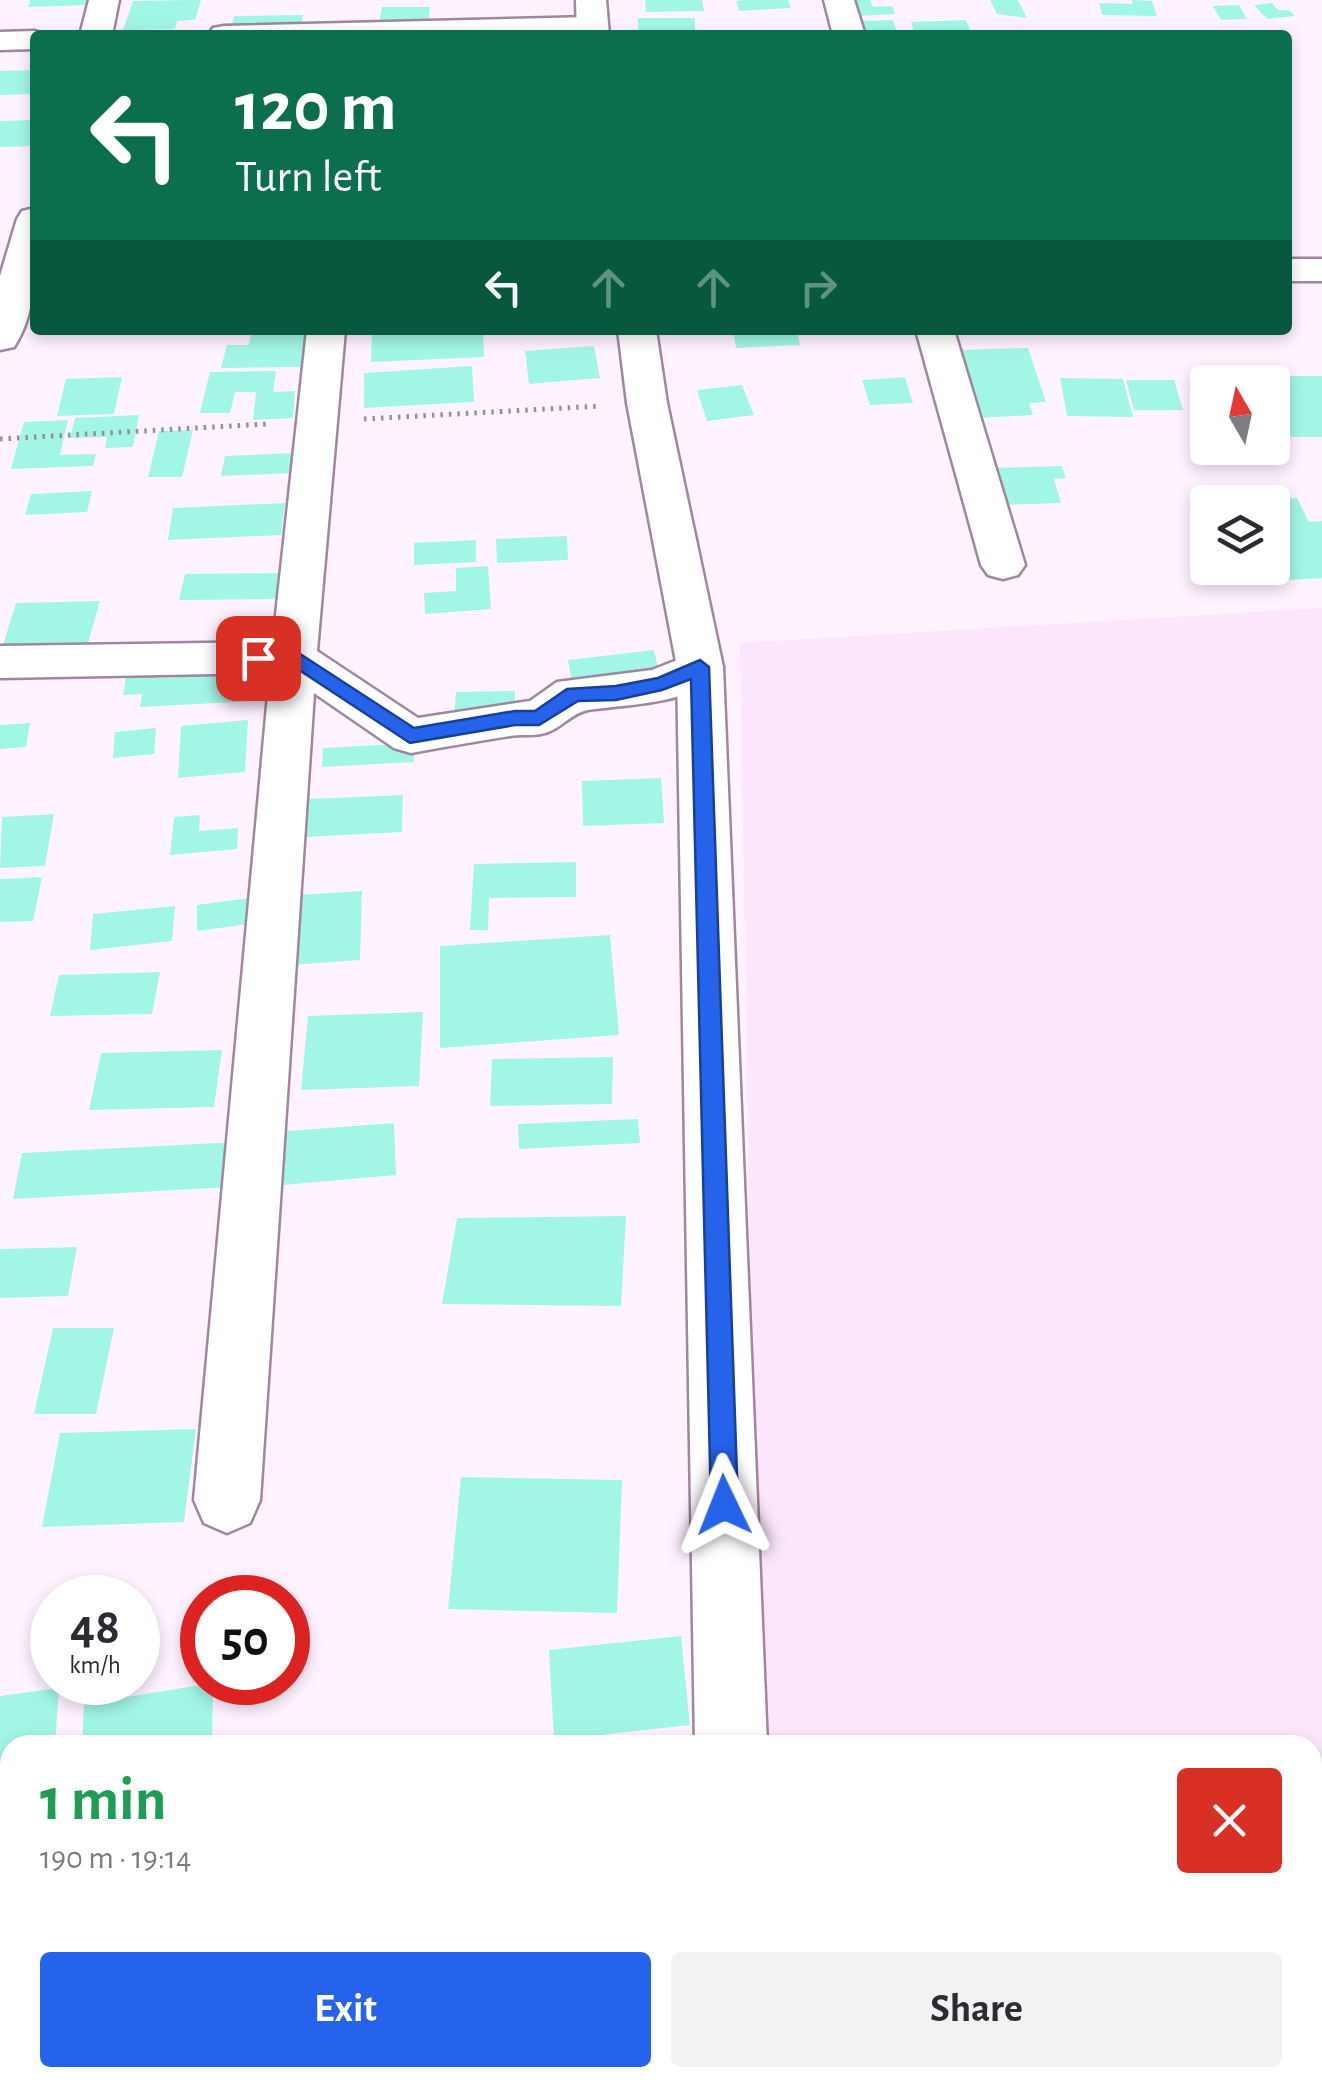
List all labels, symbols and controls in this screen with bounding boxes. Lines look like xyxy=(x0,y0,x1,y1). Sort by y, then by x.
icon: left xyxy=(70,70,200,200)
text: 120 m xyxy=(235,73,397,143)
text: Turn left xyxy=(235,155,382,200)
icon: left xyxy=(476,260,531,315)
icon: ahead xyxy=(581,260,636,315)
icon: ahead xyxy=(686,260,741,315)
icon: right xyxy=(791,260,846,315)
north arrow xyxy=(1190,365,1290,465)
map controls xyxy=(1190,365,1290,585)
button: layers xyxy=(1190,485,1290,585)
pin xyxy=(216,616,301,701)
icon: arrive xyxy=(231,631,286,686)
position arrow xyxy=(672,1453,776,1557)
speed limit sign: 50 xyxy=(180,1575,310,1705)
text: 48 xyxy=(70,1603,120,1653)
text: km/h xyxy=(69,1653,121,1678)
button: close xyxy=(1177,1768,1282,1873)
text: 1 min xyxy=(40,1771,166,1831)
text: 190 m · 19:14 xyxy=(40,1842,192,1874)
button: Exit xyxy=(40,1952,651,2067)
button: Share xyxy=(671,1952,1282,2067)

